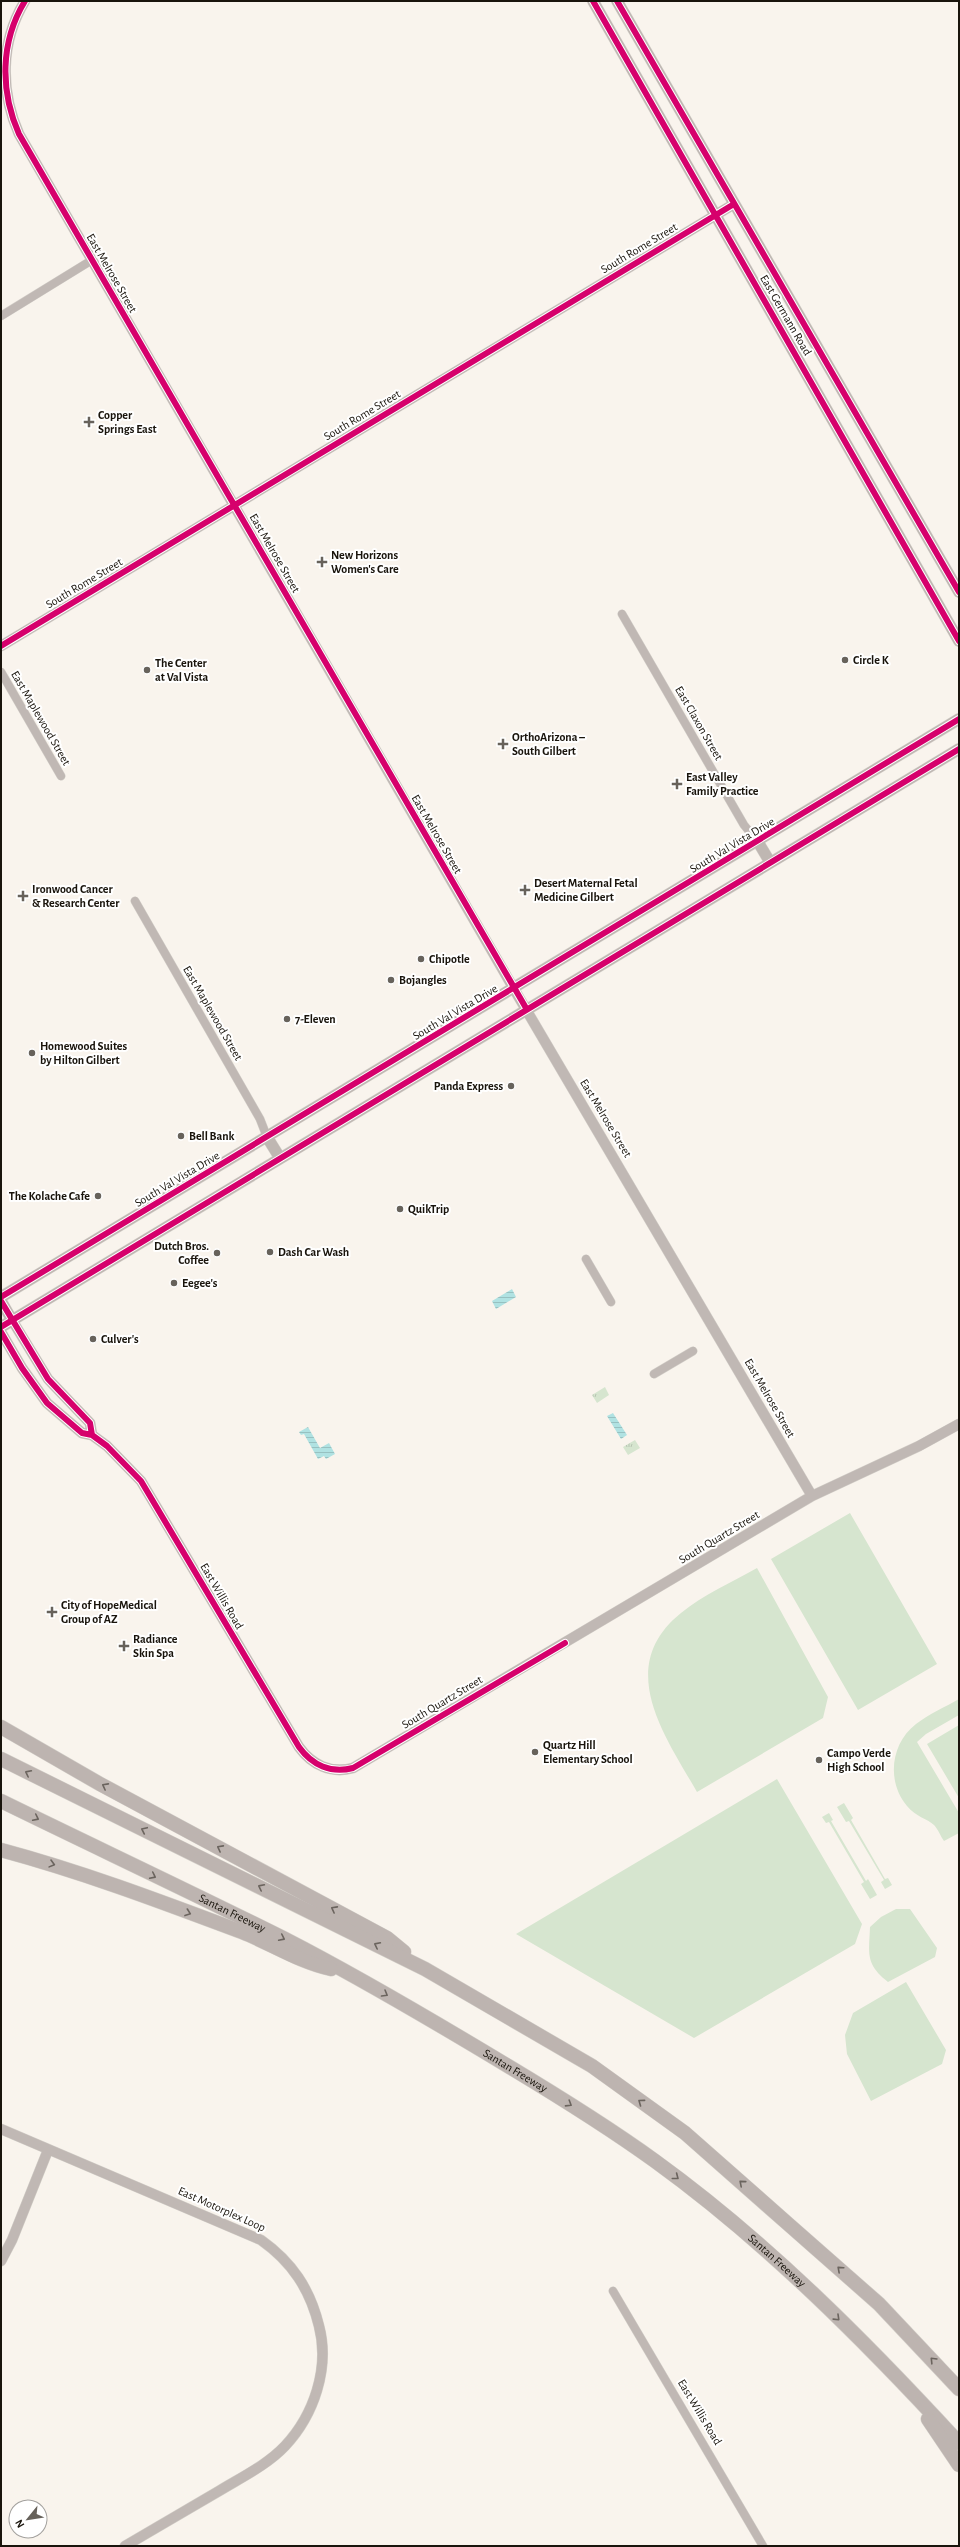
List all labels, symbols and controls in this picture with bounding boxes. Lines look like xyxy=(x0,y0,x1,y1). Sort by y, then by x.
street label: South Rome Street xyxy=(599,220,679,276)
street label: East Melrose Street xyxy=(85,231,140,315)
street label: East Germann Road xyxy=(758,273,814,357)
street label: South Rome Street xyxy=(322,387,402,443)
place label: Copper Springs East xyxy=(98,409,157,435)
marker: Copper Springs East xyxy=(83,416,95,428)
street label: East Melrose Street xyxy=(248,511,303,595)
place label: New Horizons Women's Care xyxy=(331,549,399,575)
street label: South Rome Street xyxy=(44,555,124,611)
marker: New Horizons Women's Care xyxy=(316,556,328,568)
place label: Circle K xyxy=(853,654,890,666)
marker: Circle K xyxy=(840,655,850,665)
place label: The Center at Val Vista xyxy=(155,657,209,683)
marker: The Center at Val Vista xyxy=(142,665,152,675)
street label: East Maplewood Street xyxy=(9,669,73,767)
street label: East Claxon Street xyxy=(673,684,725,762)
place label: OrthoArizona – South Gilbert xyxy=(512,731,585,757)
marker: OrthoArizona – South Gilbert xyxy=(497,738,509,750)
place label: East Valley Family Practice xyxy=(686,771,759,798)
marker: East Valley Family Practice xyxy=(671,778,683,790)
street label: East Melrose Street xyxy=(410,792,465,876)
street label: South Val Vista Drive xyxy=(688,815,776,875)
place label: Desert Maternal Fetal Medicine Gilbert xyxy=(534,877,638,903)
place label: Ironwood Cancer & Research Center xyxy=(32,883,120,909)
marker: Desert Maternal Fetal Medicine Gilbert xyxy=(519,884,531,896)
marker: Ironwood Cancer & Research Center xyxy=(17,890,29,902)
place label: Chipotle xyxy=(429,953,470,965)
marker: Chipotle xyxy=(416,954,426,964)
street label: East Maplewood Street xyxy=(181,964,245,1062)
place label: Bojangles xyxy=(399,974,447,987)
marker: Bojangles xyxy=(386,975,396,985)
street label: South Val Vista Drive xyxy=(411,982,499,1042)
place label: 7-Eleven xyxy=(295,1013,336,1025)
marker: 7-Eleven xyxy=(282,1014,292,1024)
place label: Homewood Suites by Hilton Gilbert xyxy=(40,1040,128,1067)
marker: Homewood Suites by Hilton Gilbert xyxy=(27,1048,37,1058)
street label: East Melrose Street xyxy=(578,1077,634,1159)
place label: Panda Express xyxy=(434,1080,503,1092)
marker: Panda Express xyxy=(506,1081,516,1091)
place label: Bell Bank xyxy=(189,1130,235,1142)
marker: Bell Bank xyxy=(176,1131,186,1141)
street label: South Val Vista Drive xyxy=(133,1149,221,1209)
place label: The Kolache Cafe xyxy=(9,1190,90,1202)
marker: The Kolache Cafe xyxy=(93,1191,103,1201)
place label: QuikTrip xyxy=(408,1203,449,1216)
marker: QuikTrip xyxy=(395,1204,405,1214)
place label: Dutch Bros. Coffee xyxy=(154,1240,209,1266)
place label: Dash Car Wash xyxy=(278,1246,349,1258)
marker: Dash Car Wash xyxy=(265,1247,275,1257)
marker: Dutch Bros. Coffee xyxy=(212,1248,222,1258)
place label: Eegee's xyxy=(182,1277,218,1289)
marker: Eegee's xyxy=(169,1278,179,1288)
place label: Culver's xyxy=(101,1333,139,1345)
marker: Culver's xyxy=(88,1334,98,1344)
street label: East Melrose Street xyxy=(743,1356,798,1440)
street label: South Quartz Street xyxy=(677,1508,762,1567)
street label: East Willis Road xyxy=(198,1561,246,1631)
place label: City of HopeMedical Group of AZ xyxy=(61,1599,157,1625)
marker: City of HopeMedical Group of AZ xyxy=(46,1606,58,1618)
place label: Radiance Skin Spa xyxy=(133,1633,178,1659)
marker: Radiance Skin Spa xyxy=(118,1640,130,1652)
street label: South Quartz Street xyxy=(400,1673,485,1732)
place label: Quartz Hill Elementary School xyxy=(543,1739,633,1766)
marker: Quartz Hill Elementary School xyxy=(530,1747,540,1757)
place label: Campo Verde High School xyxy=(827,1747,891,1773)
marker: Campo Verde High School xyxy=(814,1755,824,1765)
one-way arrow xyxy=(24,1770,32,1778)
one-way arrow xyxy=(102,1784,109,1791)
one-way arrow xyxy=(32,1813,39,1821)
one-way arrow xyxy=(141,1827,149,1835)
one-way arrow xyxy=(216,1845,224,1852)
one-way arrow xyxy=(48,1859,55,1868)
one-way arrow xyxy=(148,1871,156,1879)
one-way arrow xyxy=(258,1884,265,1892)
street label: Santan Freeway xyxy=(197,1892,268,1935)
one-way arrow xyxy=(331,1906,338,1914)
one-way arrow xyxy=(184,1908,191,1916)
one-way arrow xyxy=(278,1933,286,1941)
one-way arrow xyxy=(374,1942,382,1950)
one-way arrow xyxy=(381,1989,389,1996)
street label: Santan Freeway xyxy=(481,2047,550,2095)
one-way arrow xyxy=(565,2099,572,2106)
one-way arrow xyxy=(639,2100,646,2107)
one-way arrow xyxy=(672,2173,679,2180)
one-way arrow xyxy=(740,2181,747,2188)
street label: East Motorplex Loop xyxy=(176,2184,268,2234)
street label: Santan Freeway xyxy=(746,2232,808,2290)
one-way arrow xyxy=(837,2267,844,2274)
one-way arrow xyxy=(832,2313,840,2321)
one-way arrow xyxy=(930,2357,937,2365)
street label: East Willis Road xyxy=(676,2377,724,2447)
north arrow xyxy=(8,2499,48,2539)
text: N xyxy=(13,2518,26,2530)

